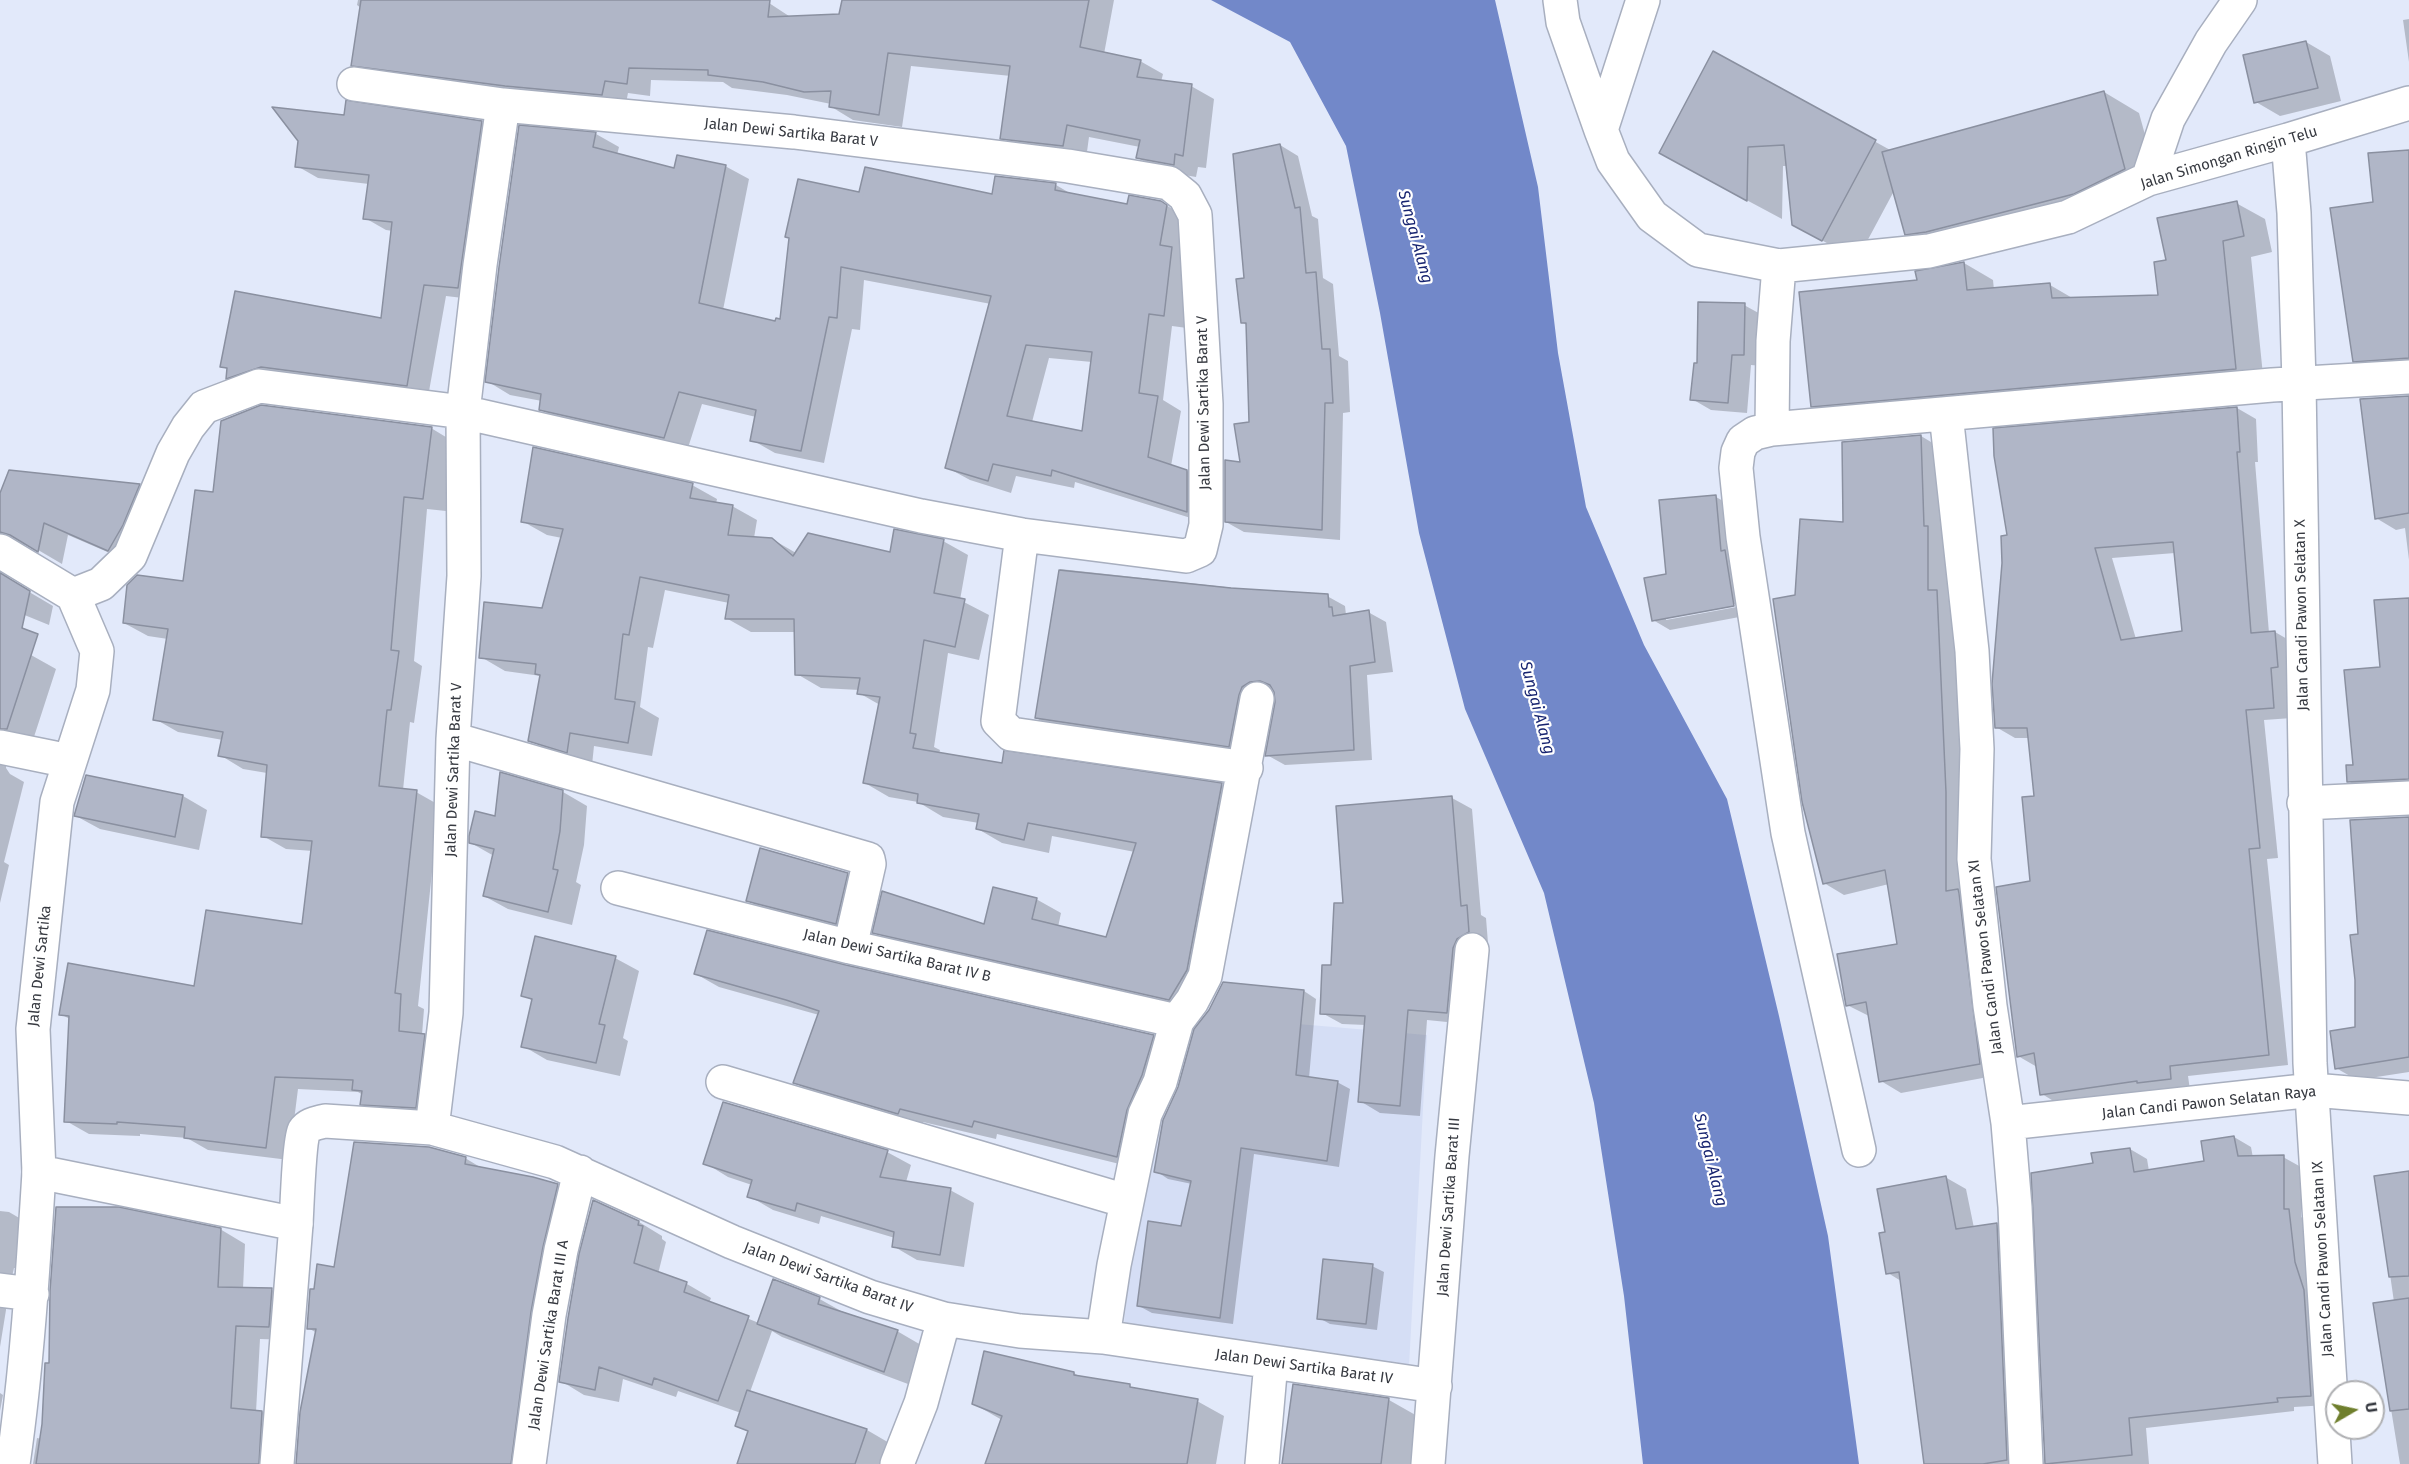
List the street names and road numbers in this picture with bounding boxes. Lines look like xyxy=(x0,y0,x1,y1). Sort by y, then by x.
street label: Jalan Dewi Sartika Barat V xyxy=(703,115,879,151)
street label: Jalan Simongan Ringin Telu xyxy=(2138,122,2320,194)
street label: Jalan Dewi Sartika Barat V xyxy=(1193,316,1215,490)
street label: Jalan Candi Pawon Selatan X xyxy=(2291,519,2313,711)
street label: Jalan Dewi Sartika Barat V xyxy=(442,683,466,857)
street label: Jalan Candi Pawon Selatan XI xyxy=(1965,859,2007,1055)
street label: Jalan Dewi Sartika xyxy=(25,904,55,1028)
street label: Jalan Dewi Sartika Barat IV B xyxy=(801,926,993,986)
street label: Jalan Candi Pawon Selatan Raya xyxy=(2101,1083,2317,1123)
street label: Jalan Dewi Sartika Barat III xyxy=(1434,1117,1464,1297)
street label: Jalan Candi Pawon Selatan IX xyxy=(2309,1161,2337,1357)
street label: Jalan Dewi Sartika Barat III A xyxy=(525,1239,573,1431)
street label: Jalan Dewi Sartika Barat IV xyxy=(741,1239,915,1317)
street label: Jalan Dewi Sartika Barat IV xyxy=(1214,1346,1394,1388)

